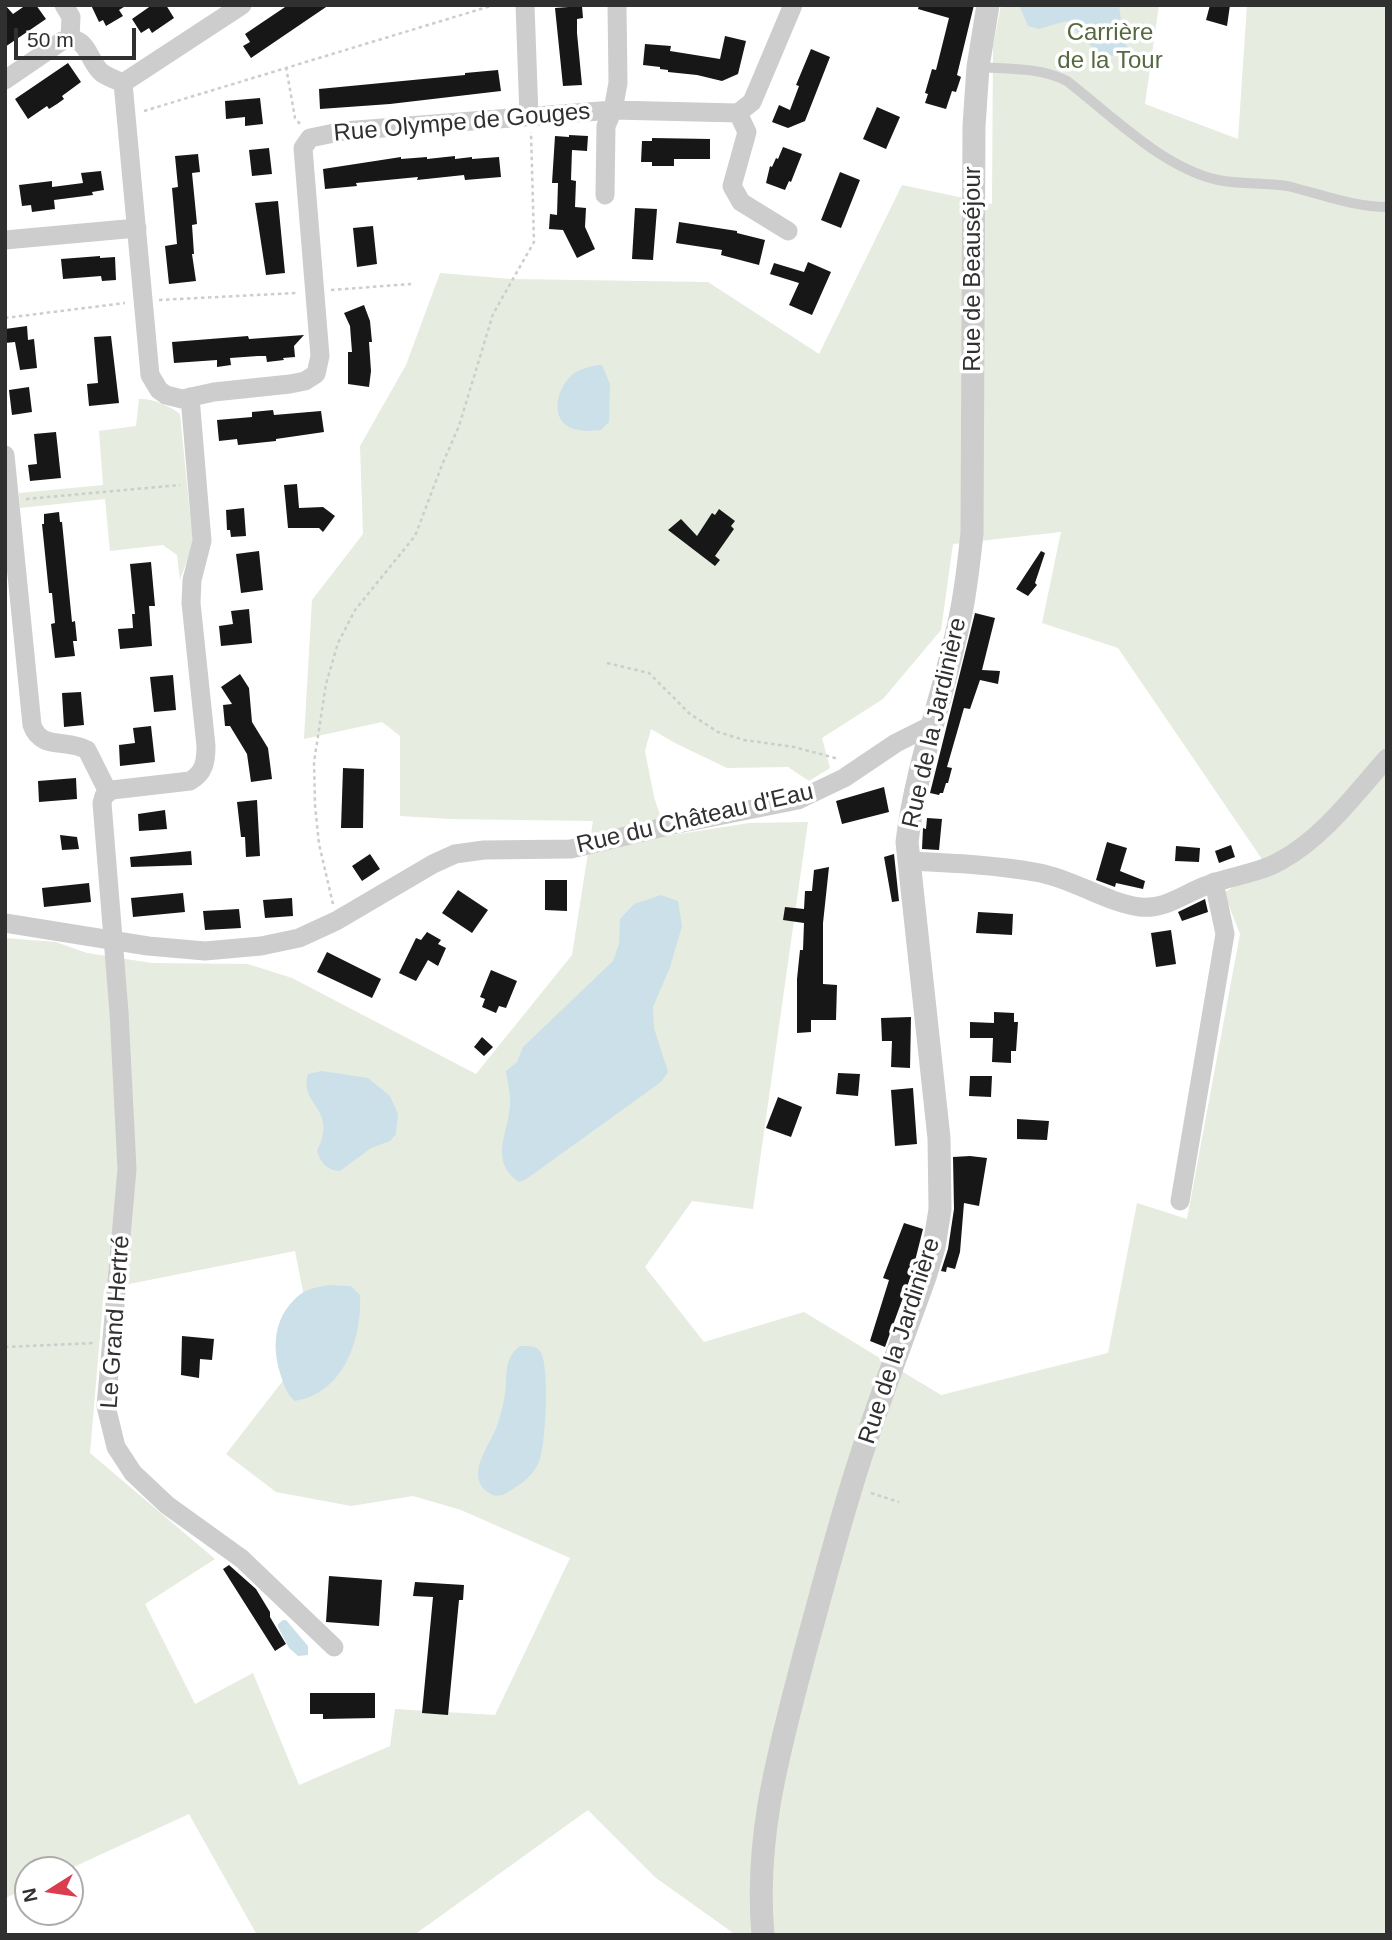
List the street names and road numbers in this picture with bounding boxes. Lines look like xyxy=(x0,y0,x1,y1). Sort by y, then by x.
street label: Rue Olympe de Gouges xyxy=(332,97,592,149)
street label: Rue de Beauséjour xyxy=(959,166,987,372)
street label: Rue de la Jardinière xyxy=(897,615,973,831)
street label: Rue du Château d'Eau xyxy=(574,778,816,860)
street label: Le Grand Hertré xyxy=(96,1234,136,1410)
street label: Rue de la Jardinière xyxy=(853,1234,947,1448)

